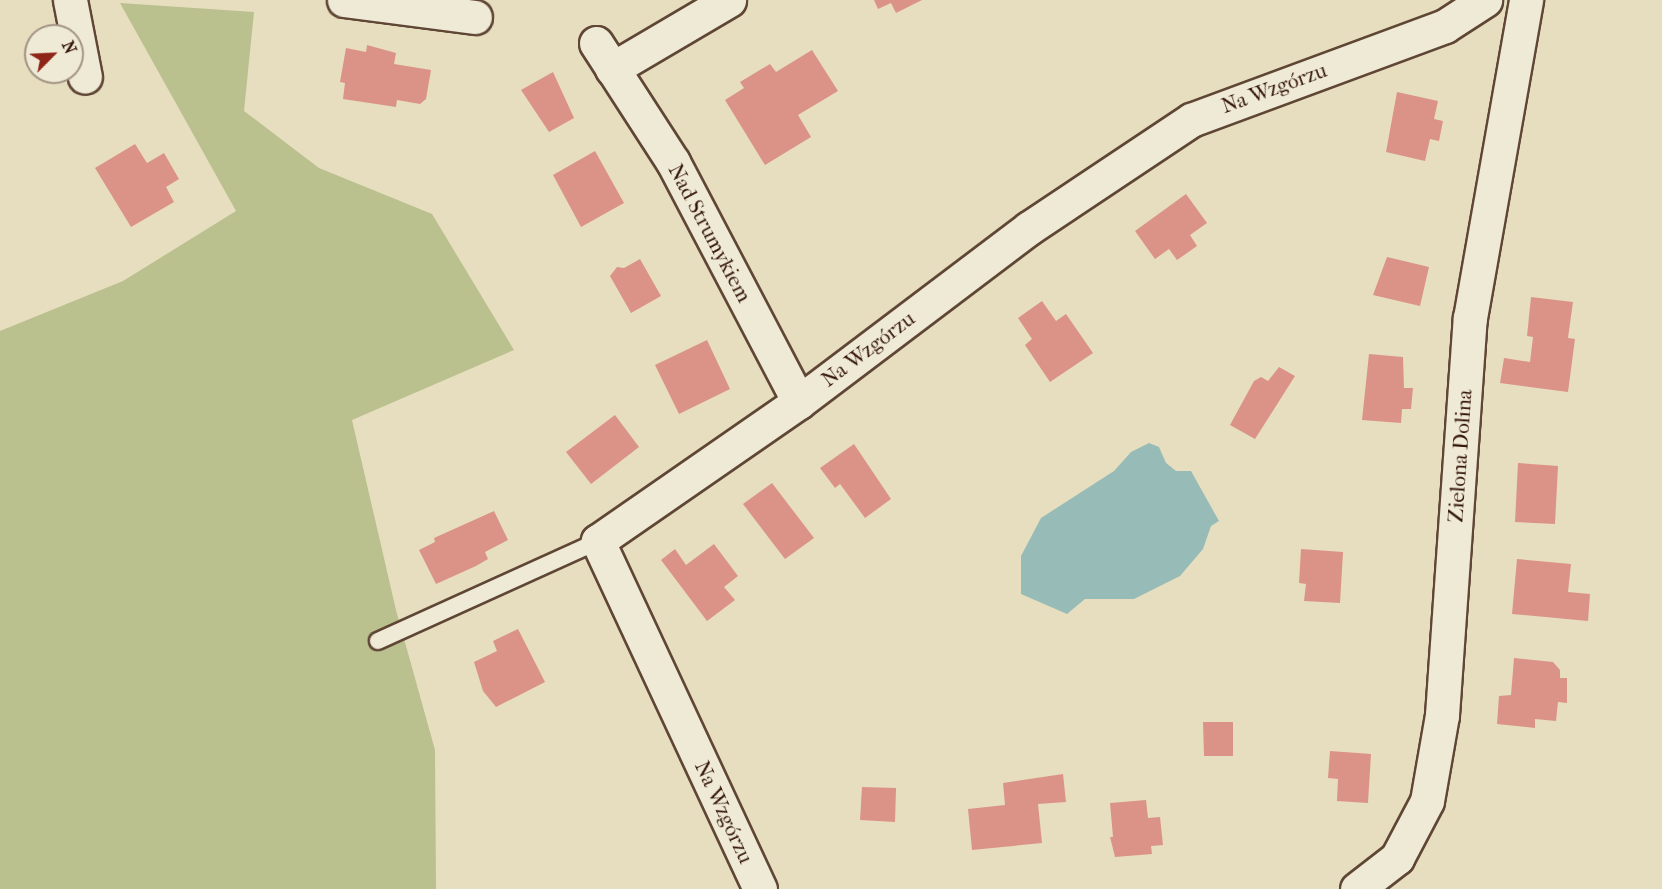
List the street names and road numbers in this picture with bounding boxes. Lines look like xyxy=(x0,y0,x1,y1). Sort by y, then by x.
street label: Na Wzgórzu xyxy=(1218,57,1330,119)
street label: Nad Strumykiem xyxy=(663,160,757,306)
street label: Na Wzgórzu xyxy=(816,306,920,392)
street label: Zielona Dolina xyxy=(1443,389,1477,523)
street label: Na Wzgórzu xyxy=(689,757,759,867)

